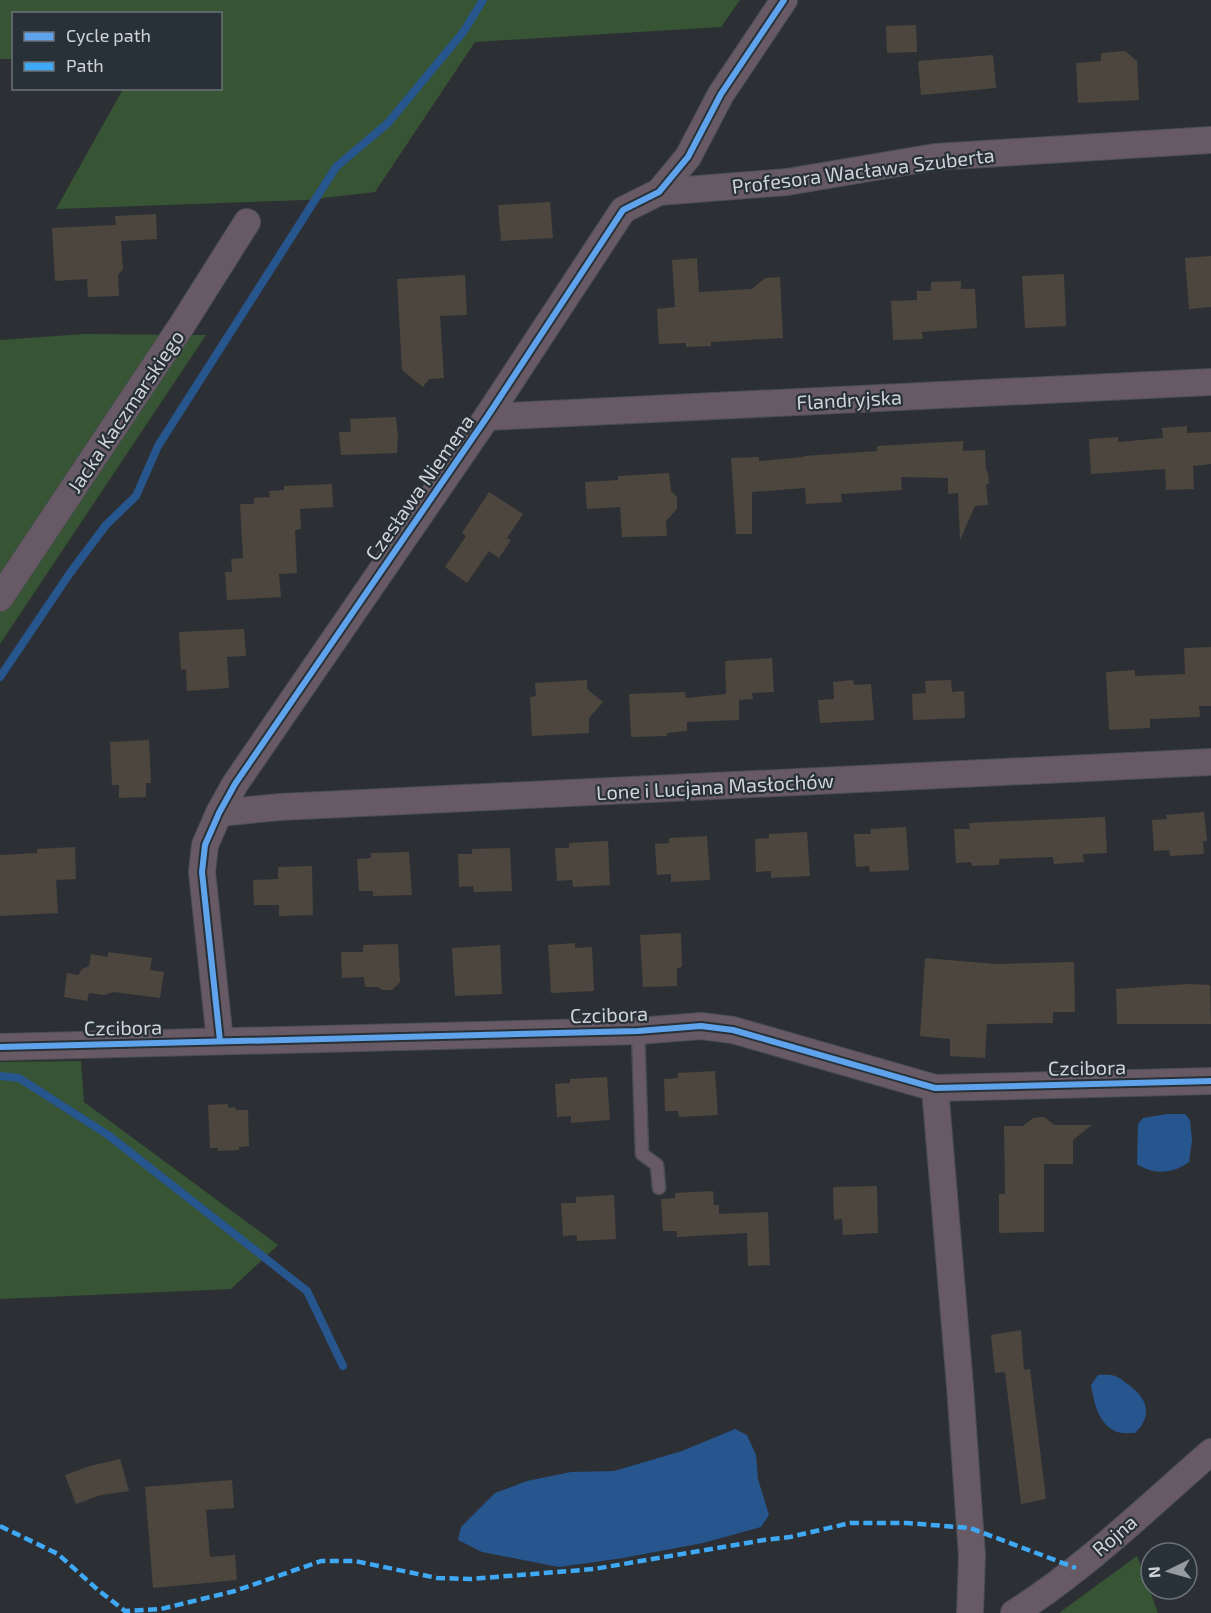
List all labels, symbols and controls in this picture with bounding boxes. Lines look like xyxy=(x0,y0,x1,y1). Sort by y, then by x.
legend xyxy=(12,12,222,90)
text: Cycle path xyxy=(66,24,151,46)
text: Path xyxy=(66,54,104,76)
street label: Profesora Wacława Szuberta xyxy=(730,142,996,198)
street label: Jacka Kaczmarskiego xyxy=(62,325,188,497)
street label: Flandryjska xyxy=(796,384,902,414)
street label: Czesława Niemena xyxy=(360,409,478,565)
street label: Lone i Lucjana Masłochów xyxy=(595,768,835,804)
street label: Czcibora xyxy=(570,1001,648,1027)
street label: Czcibora xyxy=(84,1014,162,1040)
street label: Czcibora xyxy=(1048,1054,1126,1080)
street label: Rojna xyxy=(1087,1509,1141,1561)
north arrow xyxy=(1139,1541,1199,1601)
text: N xyxy=(1144,1566,1164,1579)

